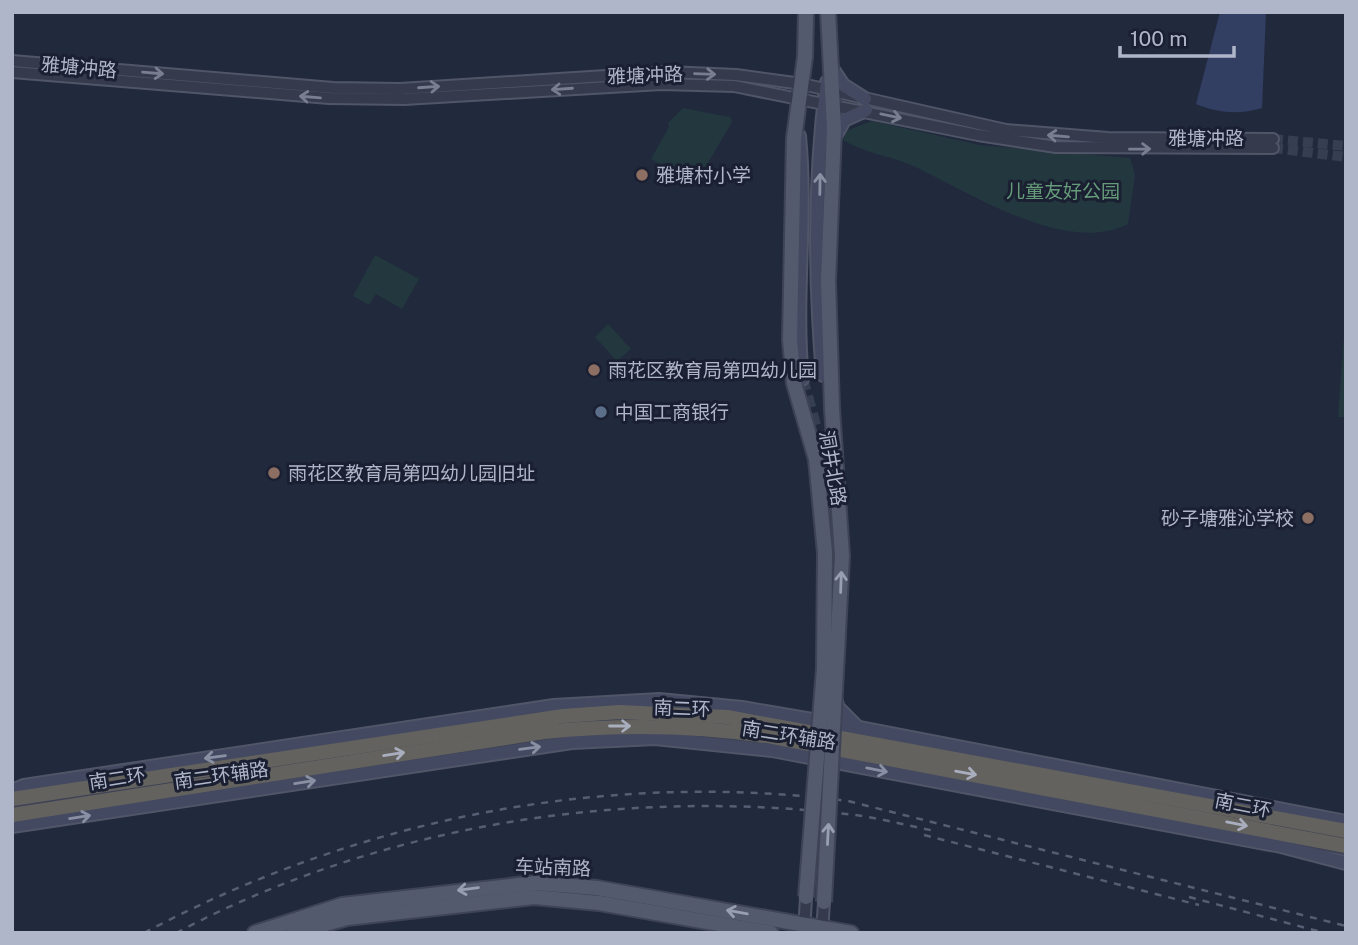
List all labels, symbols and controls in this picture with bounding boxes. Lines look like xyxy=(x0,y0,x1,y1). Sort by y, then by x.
scale bar xyxy=(1120,14,1234,58)
text: 100 m xyxy=(1130,26,1187,51)
street label: 雅塘冲路 xyxy=(40,53,118,81)
street label: 雅塘冲路 xyxy=(607,63,683,87)
one-way arrow xyxy=(142,67,164,80)
one-way arrow xyxy=(694,67,717,80)
one-way arrow xyxy=(418,80,441,93)
one-way arrow xyxy=(551,83,574,96)
one-way arrow xyxy=(300,90,322,103)
one-way arrow xyxy=(879,109,902,123)
street label: 雅塘冲路 xyxy=(1168,127,1244,149)
one-way arrow xyxy=(1047,129,1070,142)
one-way arrow xyxy=(1129,142,1152,156)
place label: 雅塘村小学 xyxy=(656,164,751,186)
marker: 雅塘村小学 xyxy=(634,167,650,183)
one-way arrow xyxy=(813,173,827,196)
park label: 儿童友好公园 xyxy=(1006,180,1120,202)
place label: 雨花区教育局第四幼儿园 xyxy=(608,359,817,381)
marker: 雨花区教育局第四幼儿园 xyxy=(586,362,602,378)
place label: 中国工商银行 xyxy=(615,401,729,423)
marker: 中国工商银行 xyxy=(593,404,609,420)
street label: 洞井北路 xyxy=(816,429,850,507)
place label: 雨花区教育局第四幼儿园旧址 xyxy=(288,462,535,484)
marker: 雨花区教育局第四幼儿园旧址 xyxy=(266,465,282,481)
place label: 砂子塘雅沁学校 xyxy=(1161,507,1294,529)
marker: 砂子塘雅沁学校 xyxy=(1300,510,1316,526)
one-way arrow xyxy=(835,571,848,594)
street label: 南二环 xyxy=(653,696,711,720)
street label: 南二环辅路 xyxy=(740,717,838,753)
one-way arrow xyxy=(608,719,631,733)
one-way arrow xyxy=(518,741,541,754)
one-way arrow xyxy=(382,747,405,760)
one-way arrow xyxy=(204,750,226,763)
street label: 南二环辅路 xyxy=(172,757,270,793)
street label: 南二环 xyxy=(87,763,147,793)
one-way arrow xyxy=(865,763,888,777)
one-way arrow xyxy=(954,767,977,780)
one-way arrow xyxy=(293,775,316,788)
street label: 南二环 xyxy=(1213,789,1273,821)
one-way arrow xyxy=(68,810,91,823)
one-way arrow xyxy=(1225,817,1248,831)
one-way arrow xyxy=(822,823,835,845)
street label: 车站南路 xyxy=(515,855,591,879)
one-way arrow xyxy=(457,883,480,896)
one-way arrow xyxy=(726,905,749,918)

